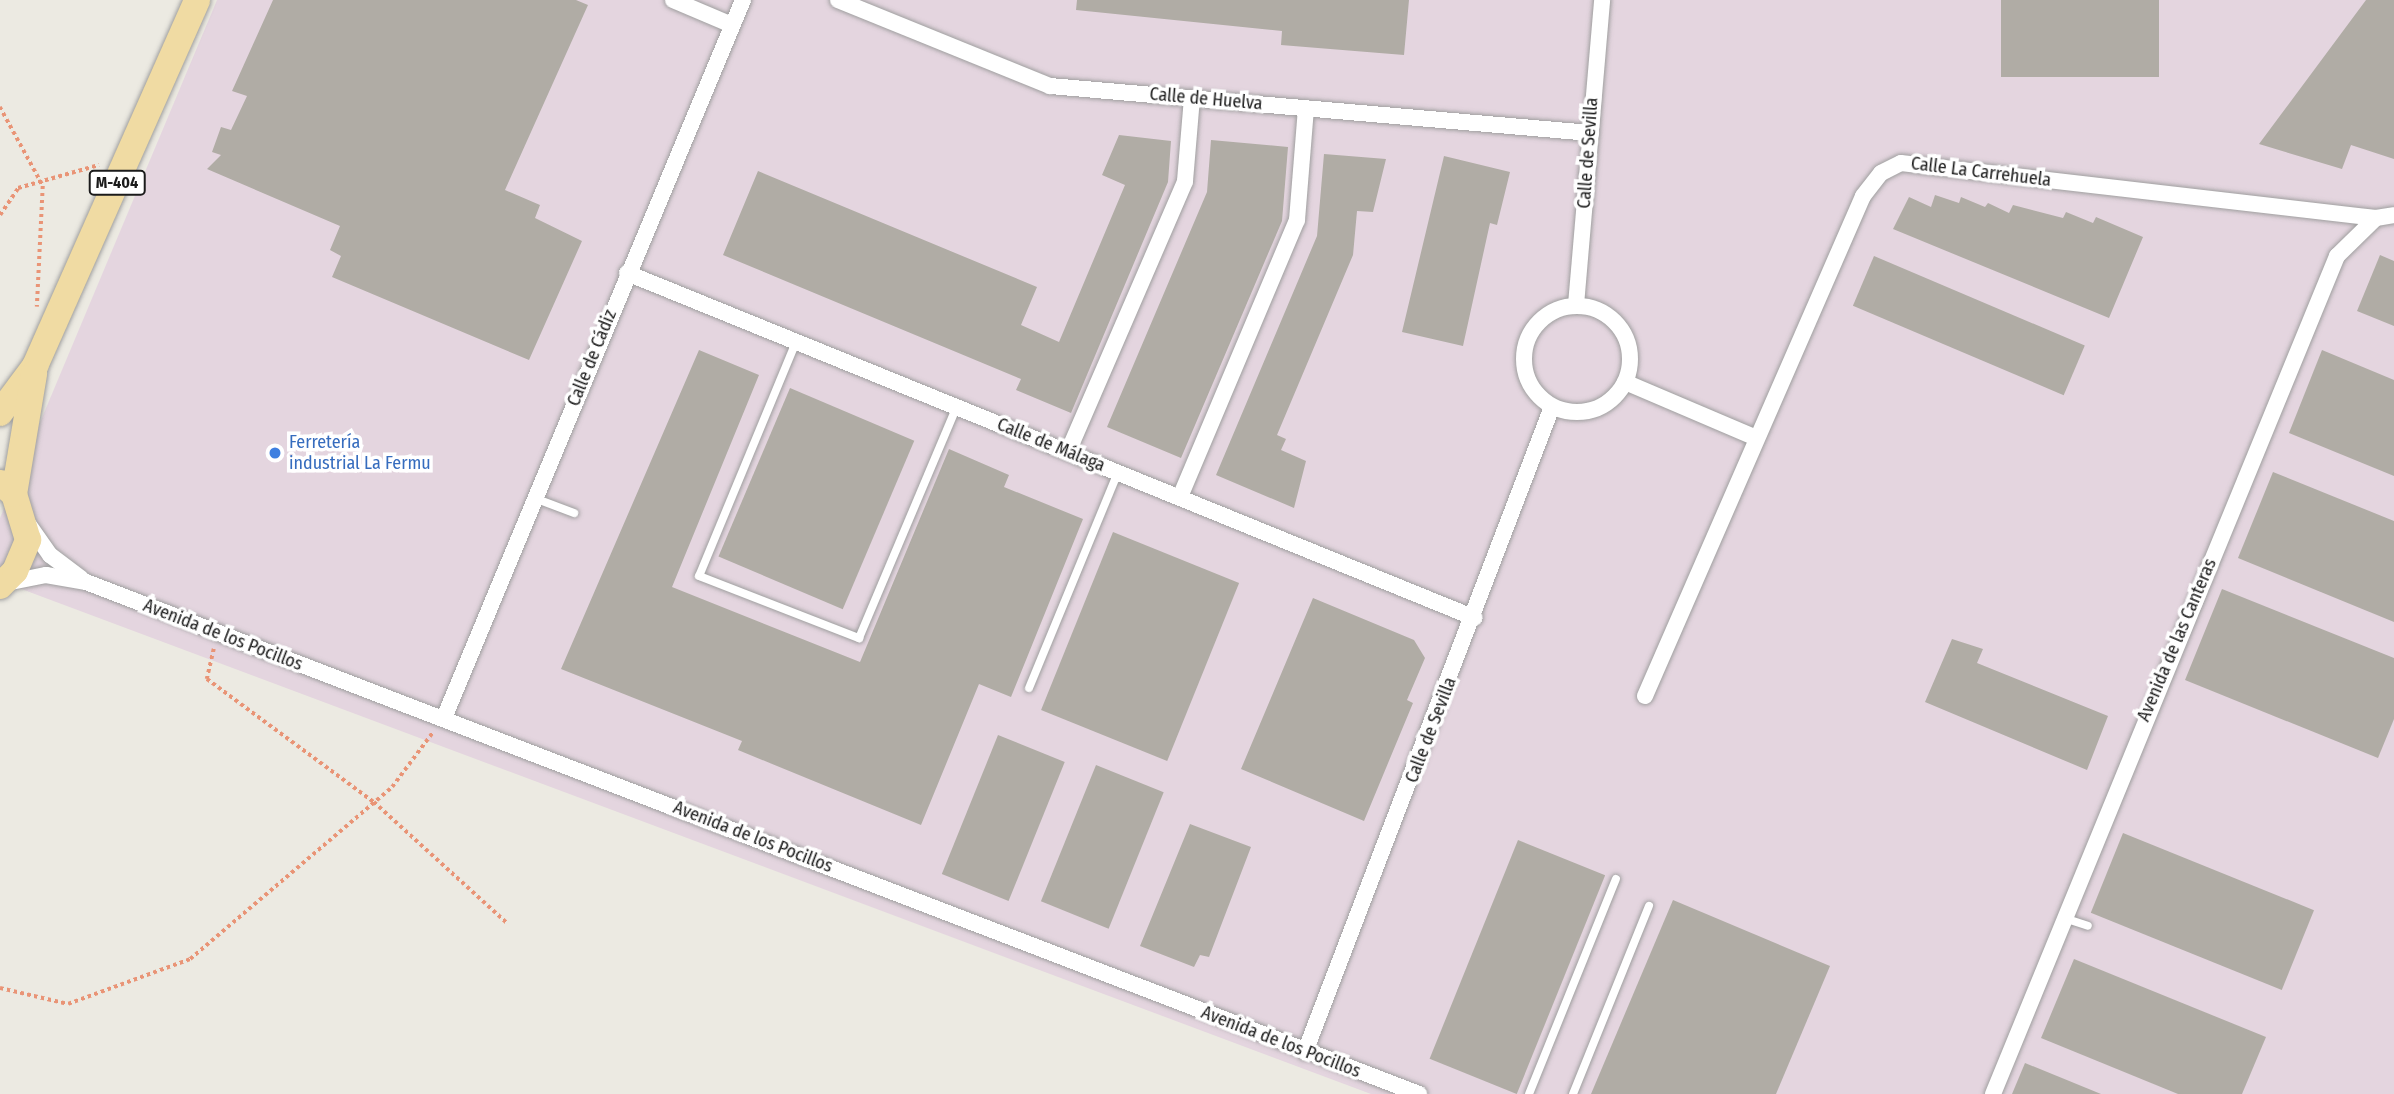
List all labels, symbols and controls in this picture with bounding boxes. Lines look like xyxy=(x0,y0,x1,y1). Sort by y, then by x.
street label: Calle de Huelva xyxy=(1149,83,1263,115)
street label: Calle de Sevilla xyxy=(1573,97,1603,209)
street label: Calle La Carrehuela xyxy=(1910,153,2052,191)
road number: M-404 xyxy=(87,170,147,196)
street label: Calle de Cádiz xyxy=(563,307,621,409)
street label: Calle de Málaga xyxy=(994,414,1108,476)
place label: Ferretería industrial La Fermu xyxy=(289,432,431,474)
marker: Ferretería industrial La Fermu xyxy=(267,445,283,461)
street label: Avenida de las Canteras xyxy=(2133,555,2221,725)
street label: Avenida de los Pocillos xyxy=(140,595,306,675)
street label: Calle de Sevilla xyxy=(1401,674,1461,786)
street label: Avenida de los Pocillos xyxy=(670,797,836,877)
street label: Avenida de los Pocillos xyxy=(1198,1002,1364,1082)

